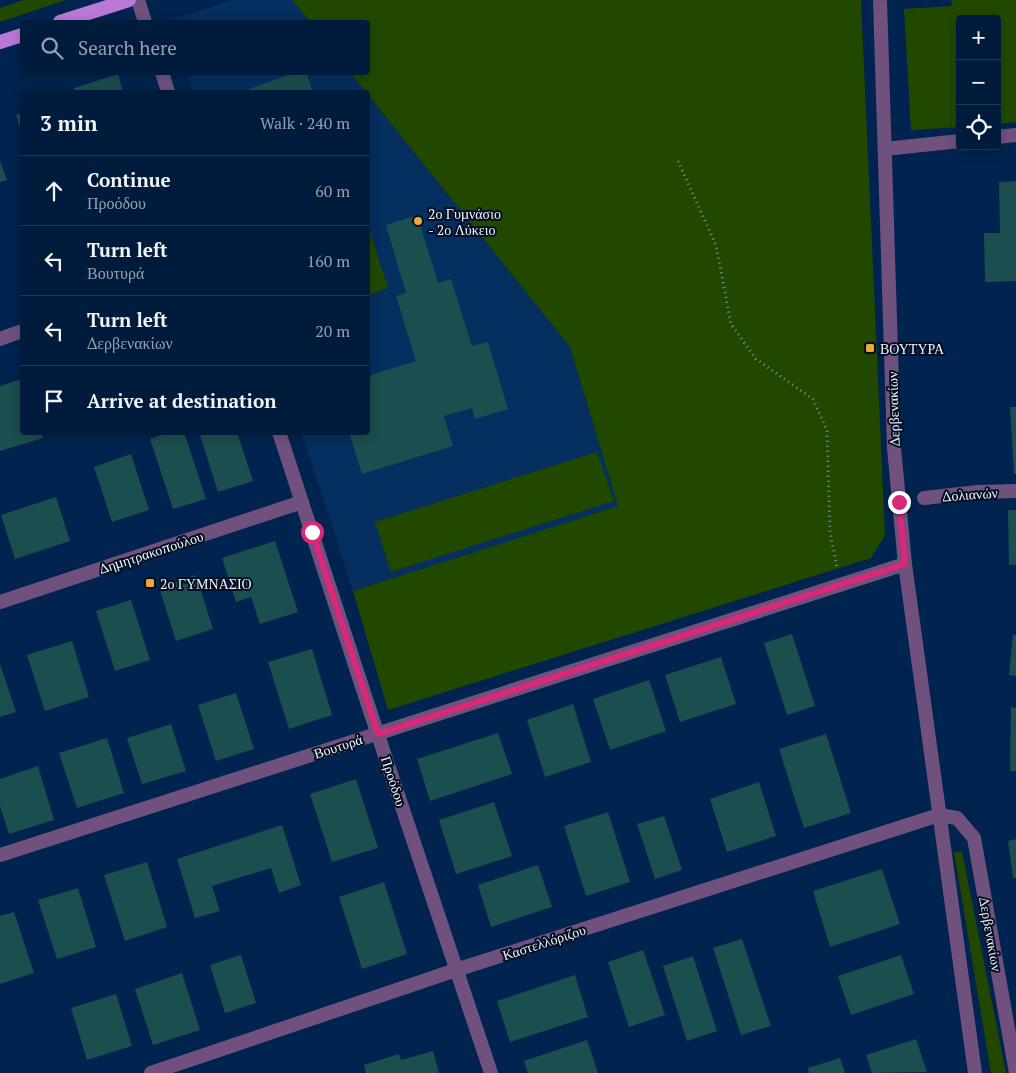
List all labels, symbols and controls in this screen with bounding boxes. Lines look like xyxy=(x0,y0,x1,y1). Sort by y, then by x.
map controls xyxy=(956,15,1001,150)
button: + xyxy=(956,15,1001,60)
search box xyxy=(20,20,370,75)
icon: search xyxy=(38,34,66,62)
text: Search here xyxy=(78,35,177,60)
button: − xyxy=(956,60,1001,105)
button: locate xyxy=(956,105,1001,150)
text: 3 min xyxy=(40,109,97,137)
text: Walk · 240 m xyxy=(260,112,350,134)
text: Continue xyxy=(87,167,171,192)
icon: ahead xyxy=(40,177,68,205)
text: 60 m xyxy=(315,180,350,202)
text: Προόδου xyxy=(87,192,146,214)
place label: 2ο Γυμνάσιο - 2ο Λύκειο xyxy=(428,204,501,239)
marker: 2ο Γυμνάσιο - 2ο Λύκειο xyxy=(412,215,424,227)
text: Turn left xyxy=(87,237,168,262)
icon: left xyxy=(40,247,68,275)
text: 160 m xyxy=(307,250,350,272)
text: Βουτυρά xyxy=(87,262,144,284)
text: Turn left xyxy=(87,307,168,332)
icon: left xyxy=(40,317,68,345)
text: 20 m xyxy=(315,320,350,342)
text: Δερβενακίων xyxy=(87,332,173,354)
place label: ΒΟΥΤΥΡΑ xyxy=(880,339,945,358)
marker: ΒΟΥΤΥΡΑ xyxy=(864,342,876,354)
street label: Δερβενακίων xyxy=(882,371,904,447)
icon: arrive xyxy=(40,387,68,415)
text: Arrive at destination xyxy=(87,388,276,413)
street label: Δολιανών xyxy=(942,483,998,505)
route end xyxy=(888,491,911,514)
route start xyxy=(301,521,324,544)
street label: Δημητρακοπούλου xyxy=(96,526,206,578)
place label: 2ο ΓΥΜΝΑΣΙΟ xyxy=(160,574,252,593)
marker: 2ο ΓΥΜΝΑΣΙΟ xyxy=(144,577,156,589)
street label: Βουτυρά xyxy=(311,729,365,763)
street label: Προόδου xyxy=(377,754,411,809)
street label: Δερβενακίων xyxy=(975,895,1007,973)
street label: Καστελλόριζου xyxy=(500,920,588,964)

